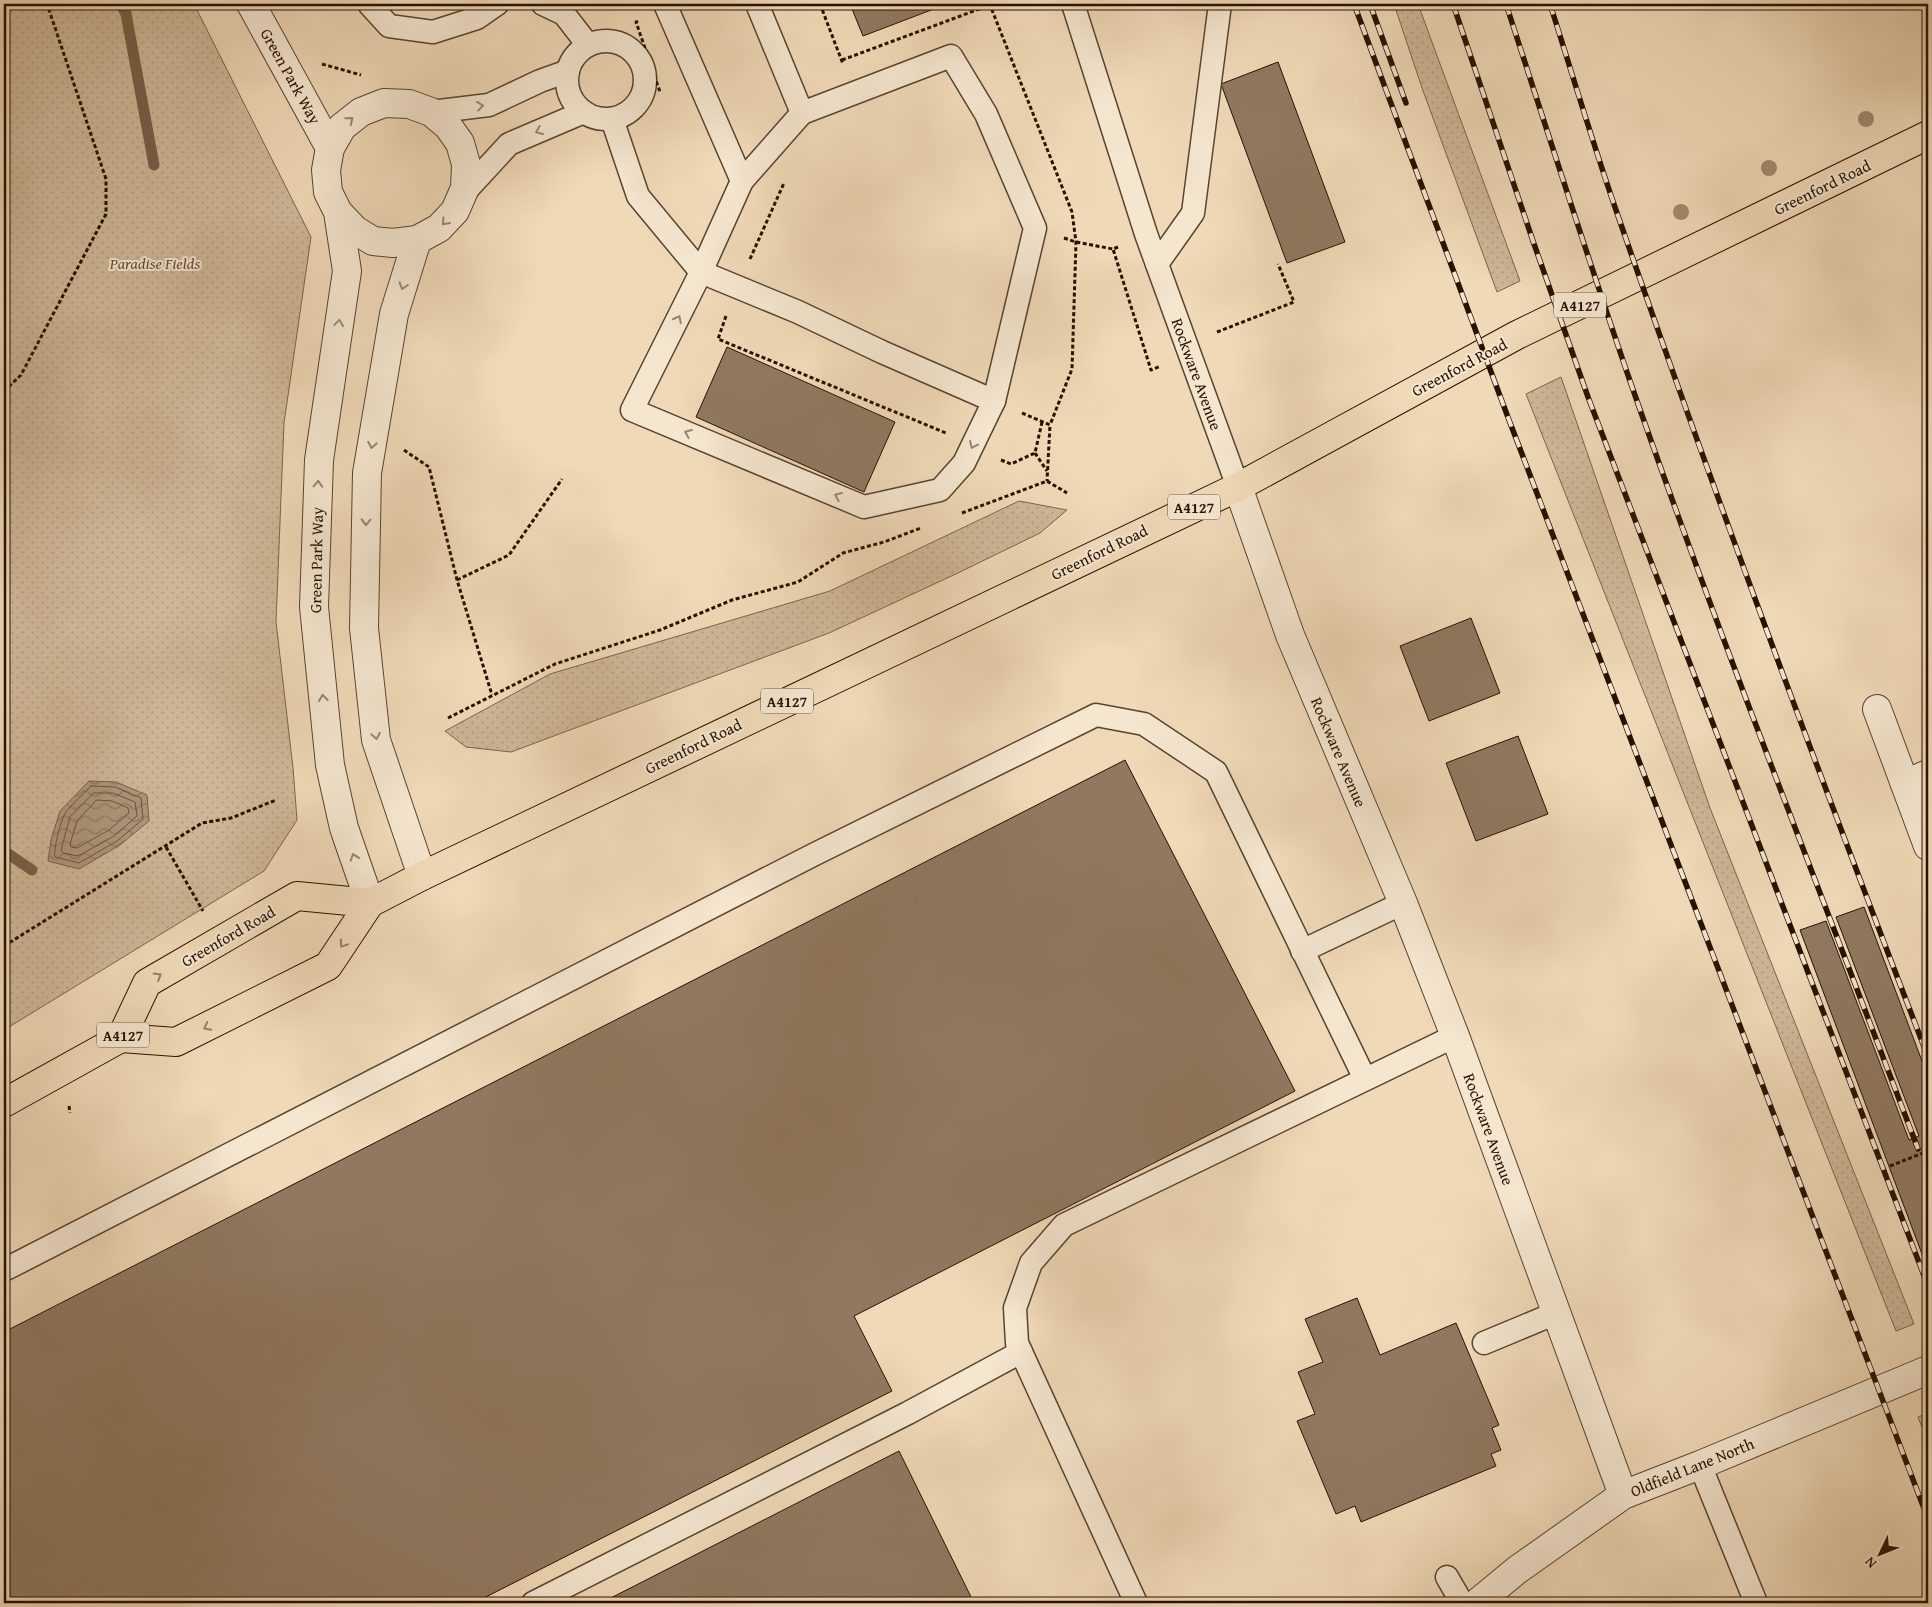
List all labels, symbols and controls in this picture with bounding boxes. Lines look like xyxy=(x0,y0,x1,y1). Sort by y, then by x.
street label: Green Park Way xyxy=(255,24,327,128)
one-way arrow xyxy=(476,101,484,112)
one-way arrow xyxy=(345,117,354,126)
one-way arrow xyxy=(535,125,544,136)
street label: Greenford Road xyxy=(1770,153,1875,221)
one-way arrow xyxy=(442,216,451,225)
park label: Paradise Fields xyxy=(109,251,200,275)
one-way arrow xyxy=(398,281,408,290)
road number: A4127 xyxy=(1554,292,1606,318)
one-way arrow xyxy=(671,315,682,324)
street label: Rockware Avenue xyxy=(1166,315,1228,433)
one-way arrow xyxy=(334,318,344,327)
street label: Greenford Road xyxy=(1407,332,1511,402)
one-way arrow xyxy=(684,429,693,440)
one-way arrow xyxy=(968,440,979,449)
one-way arrow xyxy=(368,441,378,450)
one-way arrow xyxy=(313,480,323,488)
one-way arrow xyxy=(834,492,843,502)
road number: A4127 xyxy=(1168,494,1220,520)
street label: Green Park Way xyxy=(303,507,329,613)
one-way arrow xyxy=(361,518,371,526)
street label: Greenford Road xyxy=(1047,518,1152,586)
road number: A4127 xyxy=(761,688,813,714)
street label: Rockware Avenue xyxy=(1305,693,1373,811)
one-way arrow xyxy=(318,694,329,702)
street label: Greenford Road xyxy=(641,712,746,780)
one-way arrow xyxy=(371,732,381,741)
one-way arrow xyxy=(350,853,360,862)
street label: Greenford Road xyxy=(177,899,280,973)
one-way arrow xyxy=(340,938,349,948)
one-way arrow xyxy=(153,973,162,983)
one-way arrow xyxy=(203,1020,212,1031)
road number: A4127 xyxy=(97,1022,149,1048)
street label: Rockware Avenue xyxy=(1458,1070,1520,1188)
street label: Oldfield Lane North xyxy=(1626,1431,1758,1503)
north arrow xyxy=(1854,1530,1904,1580)
text: N xyxy=(1860,1552,1881,1573)

